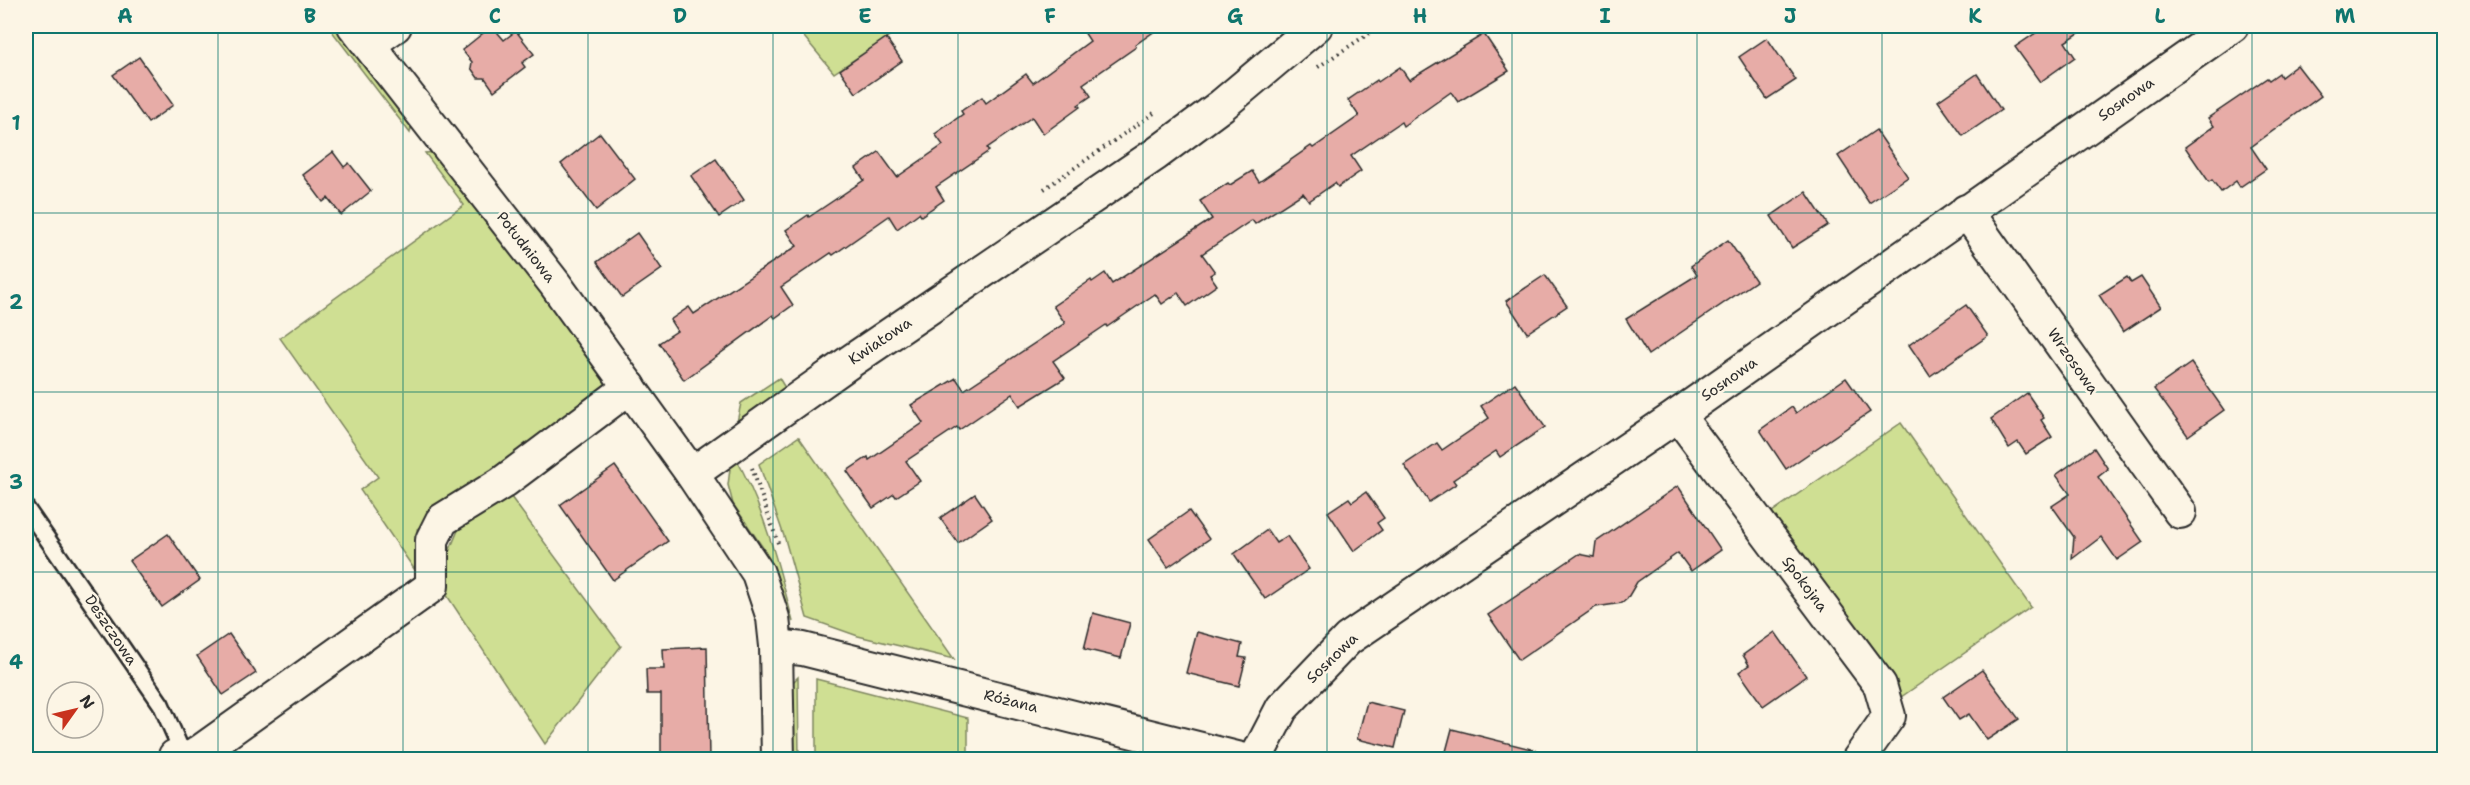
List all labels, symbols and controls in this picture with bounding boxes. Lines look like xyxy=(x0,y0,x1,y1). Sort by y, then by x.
text: A xyxy=(117,3,133,29)
text: B xyxy=(304,3,316,29)
text: C xyxy=(489,3,501,29)
text: D xyxy=(673,3,687,29)
text: E xyxy=(858,3,872,29)
text: F xyxy=(1044,3,1056,29)
text: G xyxy=(1227,3,1243,29)
text: H xyxy=(1413,3,1427,29)
text: I xyxy=(1599,3,1611,29)
text: J xyxy=(1784,3,1797,29)
text: K xyxy=(1968,3,1982,29)
text: L xyxy=(2155,3,2166,29)
text: M xyxy=(2335,3,2356,29)
street label: Sosnowa xyxy=(2094,72,2159,126)
text: 1 xyxy=(11,110,21,136)
street label: Południowa xyxy=(492,207,560,287)
text: 2 xyxy=(9,289,23,315)
street label: Kwiatowa xyxy=(845,312,916,369)
street label: Wrzosowa xyxy=(2043,324,2103,399)
street label: Sosnowa xyxy=(1697,352,1762,406)
text: 3 xyxy=(9,469,23,495)
street label: Spokojna xyxy=(1778,552,1833,616)
street label: Deszczowa xyxy=(80,591,142,670)
street label: Sosnowa xyxy=(1302,628,1363,688)
text: 4 xyxy=(9,649,23,675)
north arrow xyxy=(45,680,105,740)
street label: Różana xyxy=(982,685,1041,718)
text: N xyxy=(75,691,99,713)

